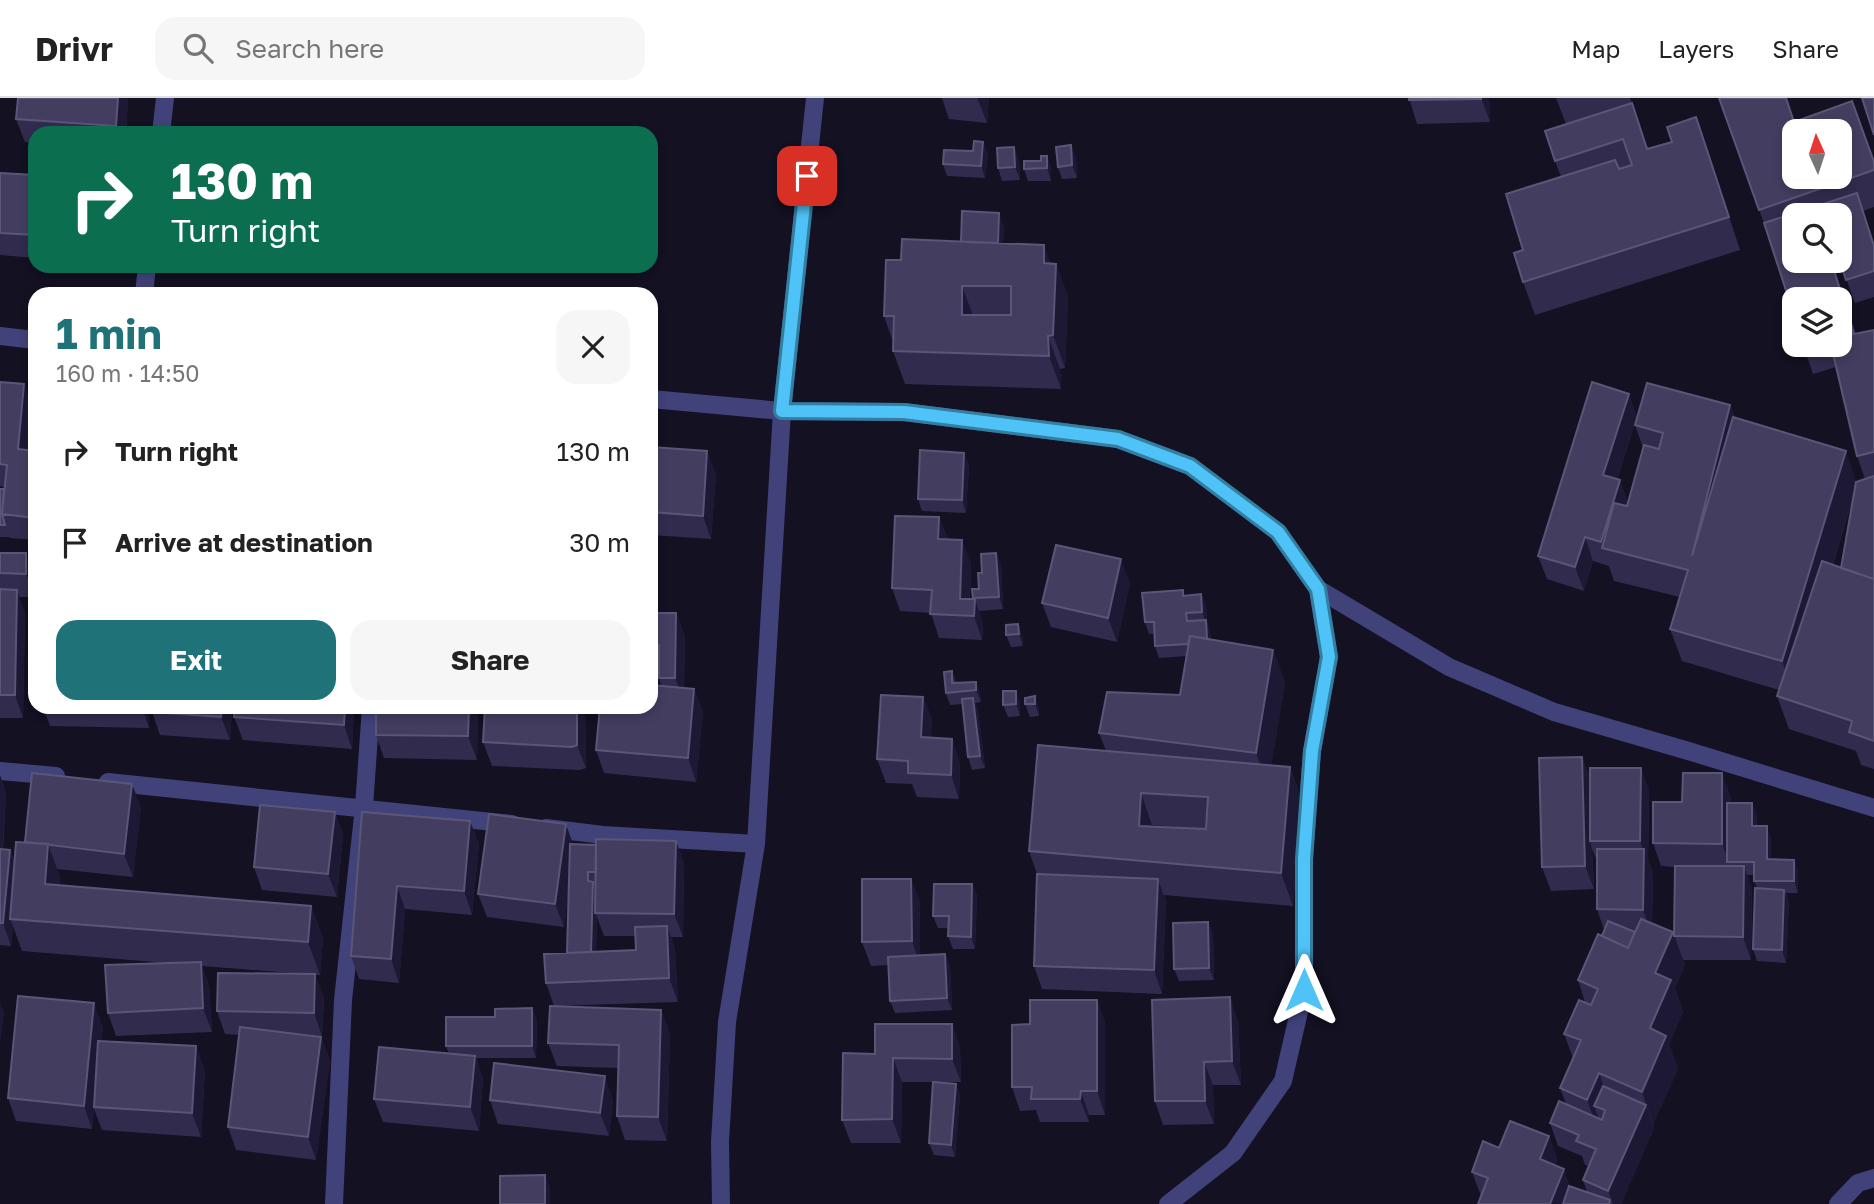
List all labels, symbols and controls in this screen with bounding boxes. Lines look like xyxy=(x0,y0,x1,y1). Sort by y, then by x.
search box xyxy=(155,17,645,80)
text: Drivr xyxy=(35,29,113,68)
icon: search xyxy=(179,29,217,67)
text: Search here xyxy=(235,33,384,64)
text: Map xyxy=(1571,34,1620,63)
text: Layers xyxy=(1658,34,1734,63)
text: Share xyxy=(1772,34,1839,63)
north arrow xyxy=(1782,119,1852,189)
map controls xyxy=(1782,119,1852,357)
pin xyxy=(777,146,837,206)
text: 130 m xyxy=(171,151,313,210)
icon: right xyxy=(56,154,147,245)
icon: arrive xyxy=(788,157,826,195)
button: search xyxy=(1782,203,1852,273)
text: Turn right xyxy=(171,211,320,249)
button: layers xyxy=(1782,287,1852,357)
text: 1 min xyxy=(56,308,162,358)
button: close xyxy=(556,310,630,384)
text: 160 m · 14:50 xyxy=(56,359,200,387)
icon: right xyxy=(56,433,94,471)
text: Turn right xyxy=(115,436,238,467)
text: 130 m xyxy=(557,436,630,467)
icon: arrive xyxy=(56,524,94,562)
text: Arrive at destination xyxy=(115,527,373,558)
text: 30 m xyxy=(569,527,630,558)
button: Exit xyxy=(56,620,336,700)
button: Share xyxy=(350,620,630,700)
position arrow xyxy=(1267,953,1341,1027)

